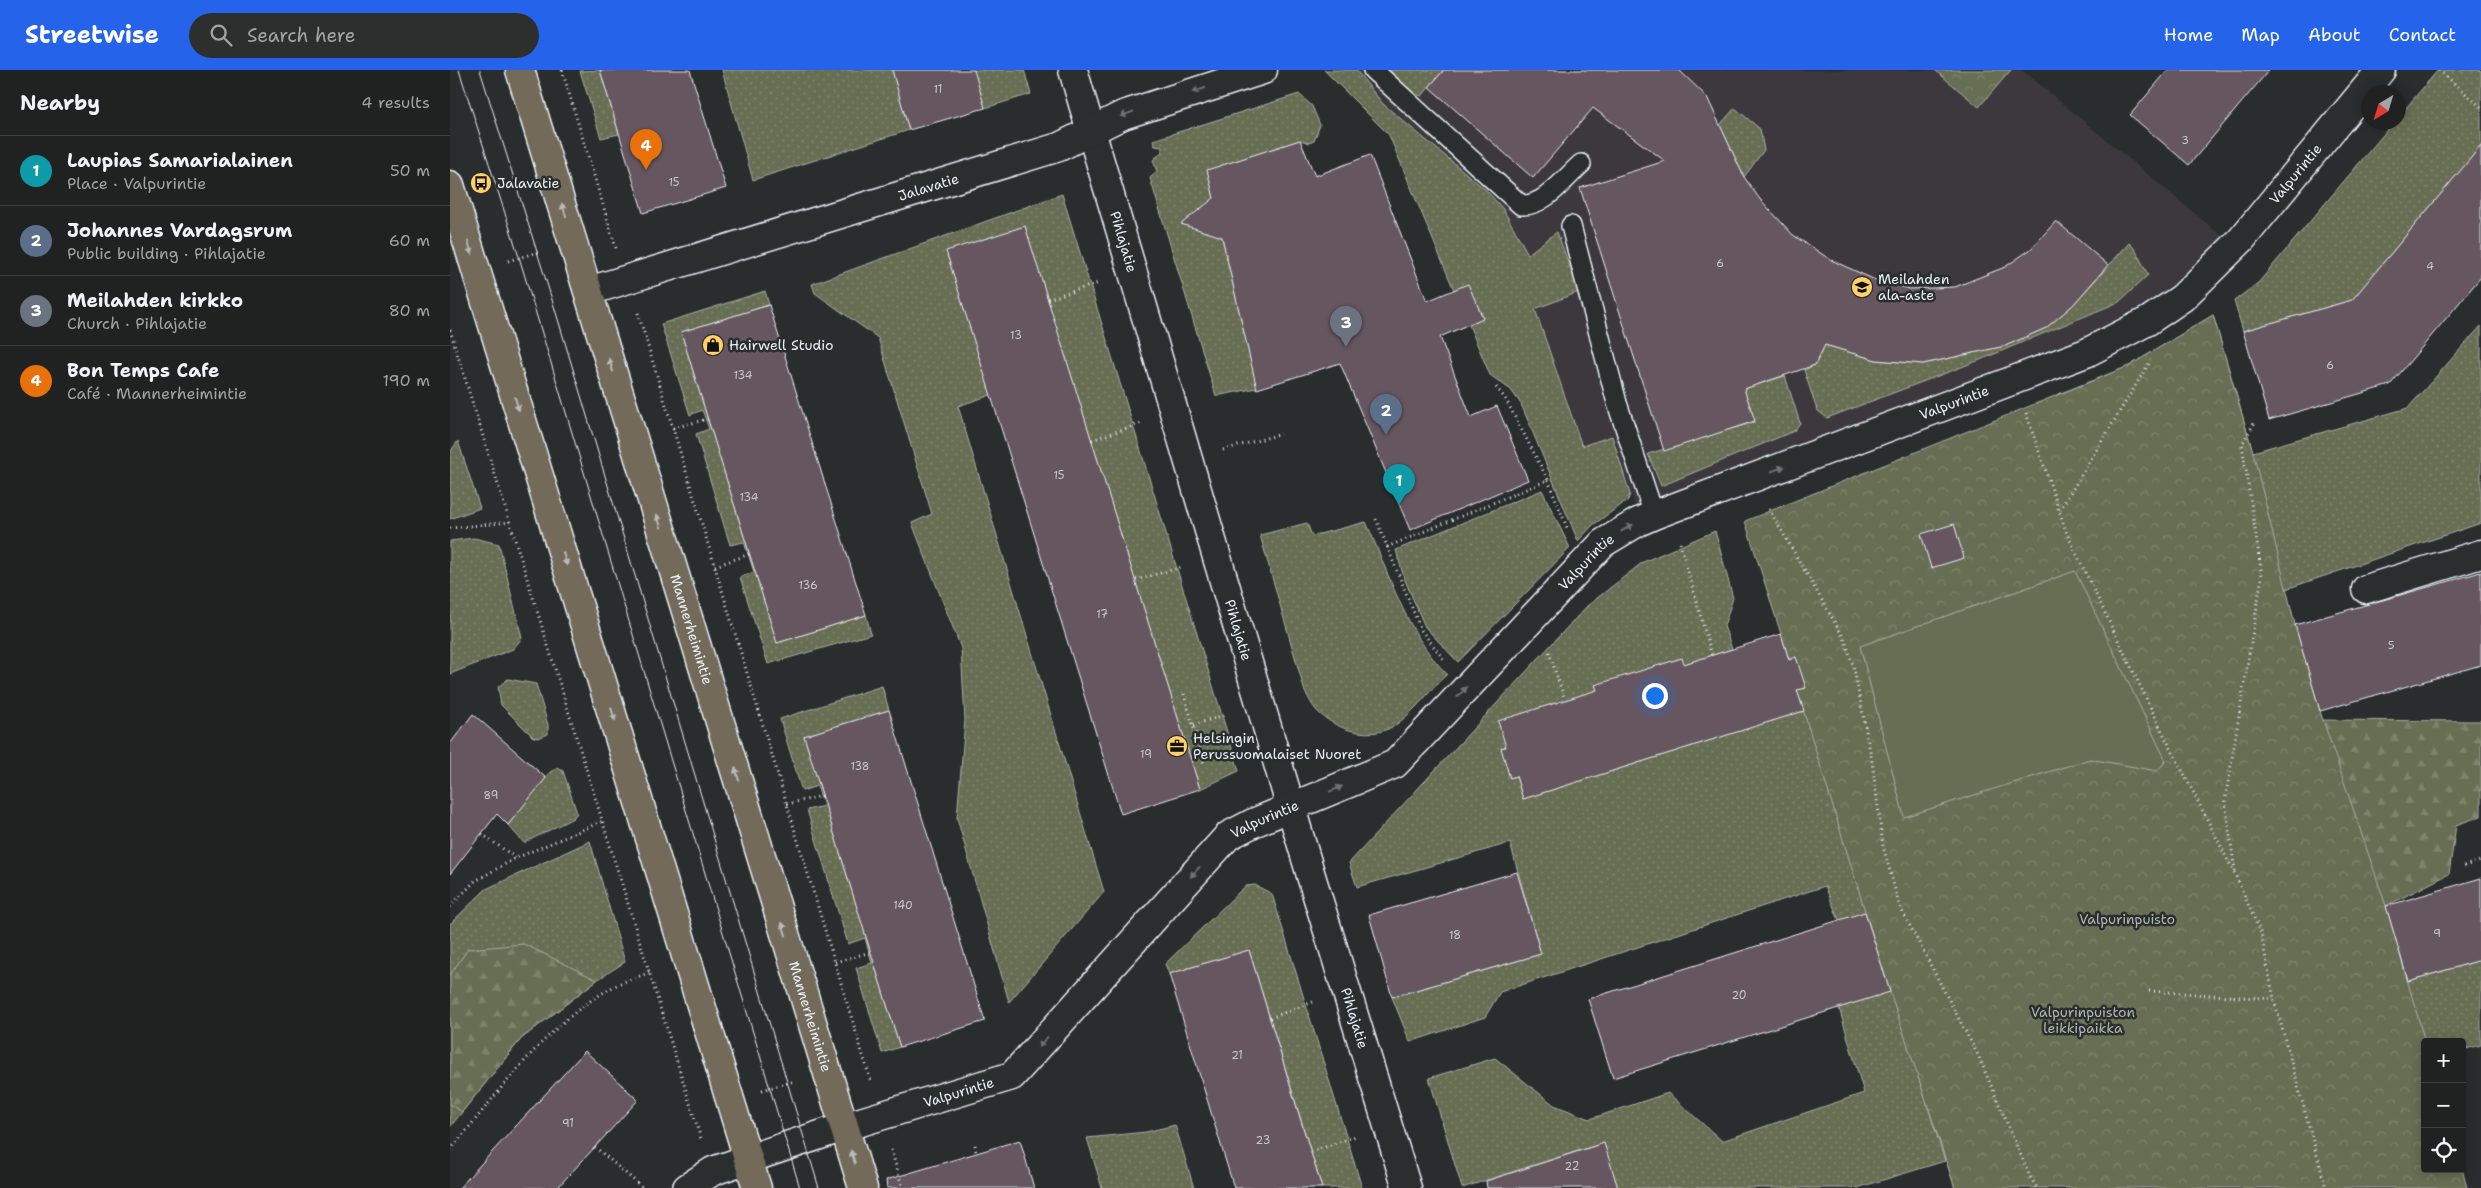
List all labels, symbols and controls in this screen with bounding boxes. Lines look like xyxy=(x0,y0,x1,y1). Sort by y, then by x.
search box xyxy=(189,13,539,58)
text: Streetwise xyxy=(25,19,159,51)
icon: search xyxy=(207,21,235,49)
text: Search here xyxy=(247,23,356,48)
text: Home xyxy=(2164,23,2213,47)
text: Map xyxy=(2241,23,2280,47)
text: About xyxy=(2308,23,2361,47)
text: Contact xyxy=(2389,23,2456,47)
house number: 11 xyxy=(934,82,942,97)
north arrow xyxy=(2361,85,2406,130)
one-way arrow xyxy=(1192,87,1207,95)
text: Nearby xyxy=(20,89,100,117)
text: 4 results xyxy=(361,92,430,113)
one-way arrow xyxy=(1119,110,1134,118)
pin: 4 xyxy=(630,129,662,170)
house number: 3 xyxy=(2181,133,2189,148)
street label: Valpurintie xyxy=(2265,140,2326,208)
text: Laupias Samarialainen xyxy=(67,148,293,173)
text: 1 xyxy=(32,160,40,181)
text: 50 m xyxy=(390,160,430,181)
street label: Jalavatie xyxy=(896,169,961,205)
bus stop icon: Jalavatie xyxy=(469,171,493,195)
text: Place · Valpurintie xyxy=(67,173,206,194)
place label: Jalavatie xyxy=(497,174,560,192)
house number: 15 xyxy=(668,175,680,190)
one-way arrow xyxy=(559,202,567,217)
street label: Pihlajatie xyxy=(1106,209,1141,274)
text: Johannes Vardagsrum xyxy=(67,218,292,243)
text: 2 xyxy=(30,230,42,251)
text: 60 m xyxy=(389,230,430,251)
one-way arrow xyxy=(466,241,474,256)
text: Public building · Pihlajatie xyxy=(67,243,266,264)
house number: 6 xyxy=(1716,256,1724,271)
house number: 4 xyxy=(2426,259,2434,274)
place label: Meilahden ala-aste xyxy=(1878,270,1950,304)
school or university icon: Meilahden ala-aste xyxy=(1850,275,1874,299)
text: Meilahden kirkko xyxy=(67,288,243,313)
text: 3 xyxy=(30,300,42,321)
text: 80 m xyxy=(389,300,430,321)
pin: 3 xyxy=(1330,306,1362,347)
text: Church · Pihlajatie xyxy=(67,313,207,334)
house number: 13 xyxy=(1010,328,1022,343)
shop icon: Hairwell Studio xyxy=(701,333,725,357)
place label: Hairwell Studio xyxy=(729,336,834,354)
text: Bon Temps Cafe xyxy=(67,358,219,383)
one-way arrow xyxy=(607,358,615,373)
house number: 6 xyxy=(2326,358,2334,373)
house number: 134 xyxy=(733,368,753,383)
text: 4 xyxy=(30,370,42,391)
text: 190 m xyxy=(383,370,430,391)
street label: Valpurintie xyxy=(1917,381,1991,424)
text: Café · Mannerheimintie xyxy=(67,383,247,404)
pin: 2 xyxy=(1370,394,1402,435)
one-way arrow xyxy=(514,396,522,411)
pin: 1 xyxy=(1383,464,1415,505)
one-way arrow xyxy=(1771,465,1786,473)
house number: 15 xyxy=(1053,468,1065,483)
house number: 134 xyxy=(739,490,759,505)
one-way arrow xyxy=(655,513,662,528)
one-way arrow xyxy=(1620,524,1633,533)
street label: Valpurintie xyxy=(1554,529,1617,594)
one-way arrow xyxy=(561,552,569,567)
street label: Mannerheimintie xyxy=(666,572,717,687)
house number: 136 xyxy=(798,578,818,593)
street label: Pihlajatie xyxy=(1221,597,1256,663)
house number: 17 xyxy=(1096,607,1108,622)
house number: 5 xyxy=(2388,638,2395,653)
your location xyxy=(1642,683,1668,709)
one-way arrow xyxy=(1456,686,1468,698)
one-way arrow xyxy=(609,707,617,722)
place label: Helsingin Perussuomalaiset Nuoret xyxy=(1193,729,1361,763)
office icon: Helsingin Perussuomalaiset Nuoret xyxy=(1165,734,1189,758)
house number: 19 xyxy=(1140,747,1152,762)
house number: 138 xyxy=(850,759,870,774)
one-way arrow xyxy=(732,766,740,781)
one-way arrow xyxy=(1329,785,1343,793)
house number: 89 xyxy=(484,788,498,803)
street label: Valpurintie xyxy=(1227,796,1301,842)
one-way arrow xyxy=(1189,866,1201,878)
house number: 140 xyxy=(893,898,913,913)
park label: Valpurinpuisto xyxy=(2079,910,2175,928)
one-way arrow xyxy=(780,922,788,937)
house number: 9 xyxy=(2433,926,2441,941)
house number: 18 xyxy=(1449,928,1461,943)
street label: Mannerheimintie xyxy=(785,959,836,1074)
street label: Pihlajatie xyxy=(1337,985,1373,1051)
house number: 20 xyxy=(1731,988,1747,1003)
park label: Valpurinpuiston leikkipaikka xyxy=(2031,1003,2136,1037)
one-way arrow xyxy=(1037,1035,1049,1047)
map controls xyxy=(2421,1038,2466,1173)
button: + xyxy=(2421,1038,2466,1083)
house number: 21 xyxy=(1231,1048,1243,1063)
street label: Valpurintie xyxy=(921,1073,996,1111)
button: − xyxy=(2421,1083,2466,1128)
house number: 91 xyxy=(562,1116,574,1131)
button: locate xyxy=(2421,1128,2466,1173)
house number: 23 xyxy=(1256,1133,1270,1148)
one-way arrow xyxy=(849,1150,857,1165)
house number: 22 xyxy=(1565,1159,1579,1174)

